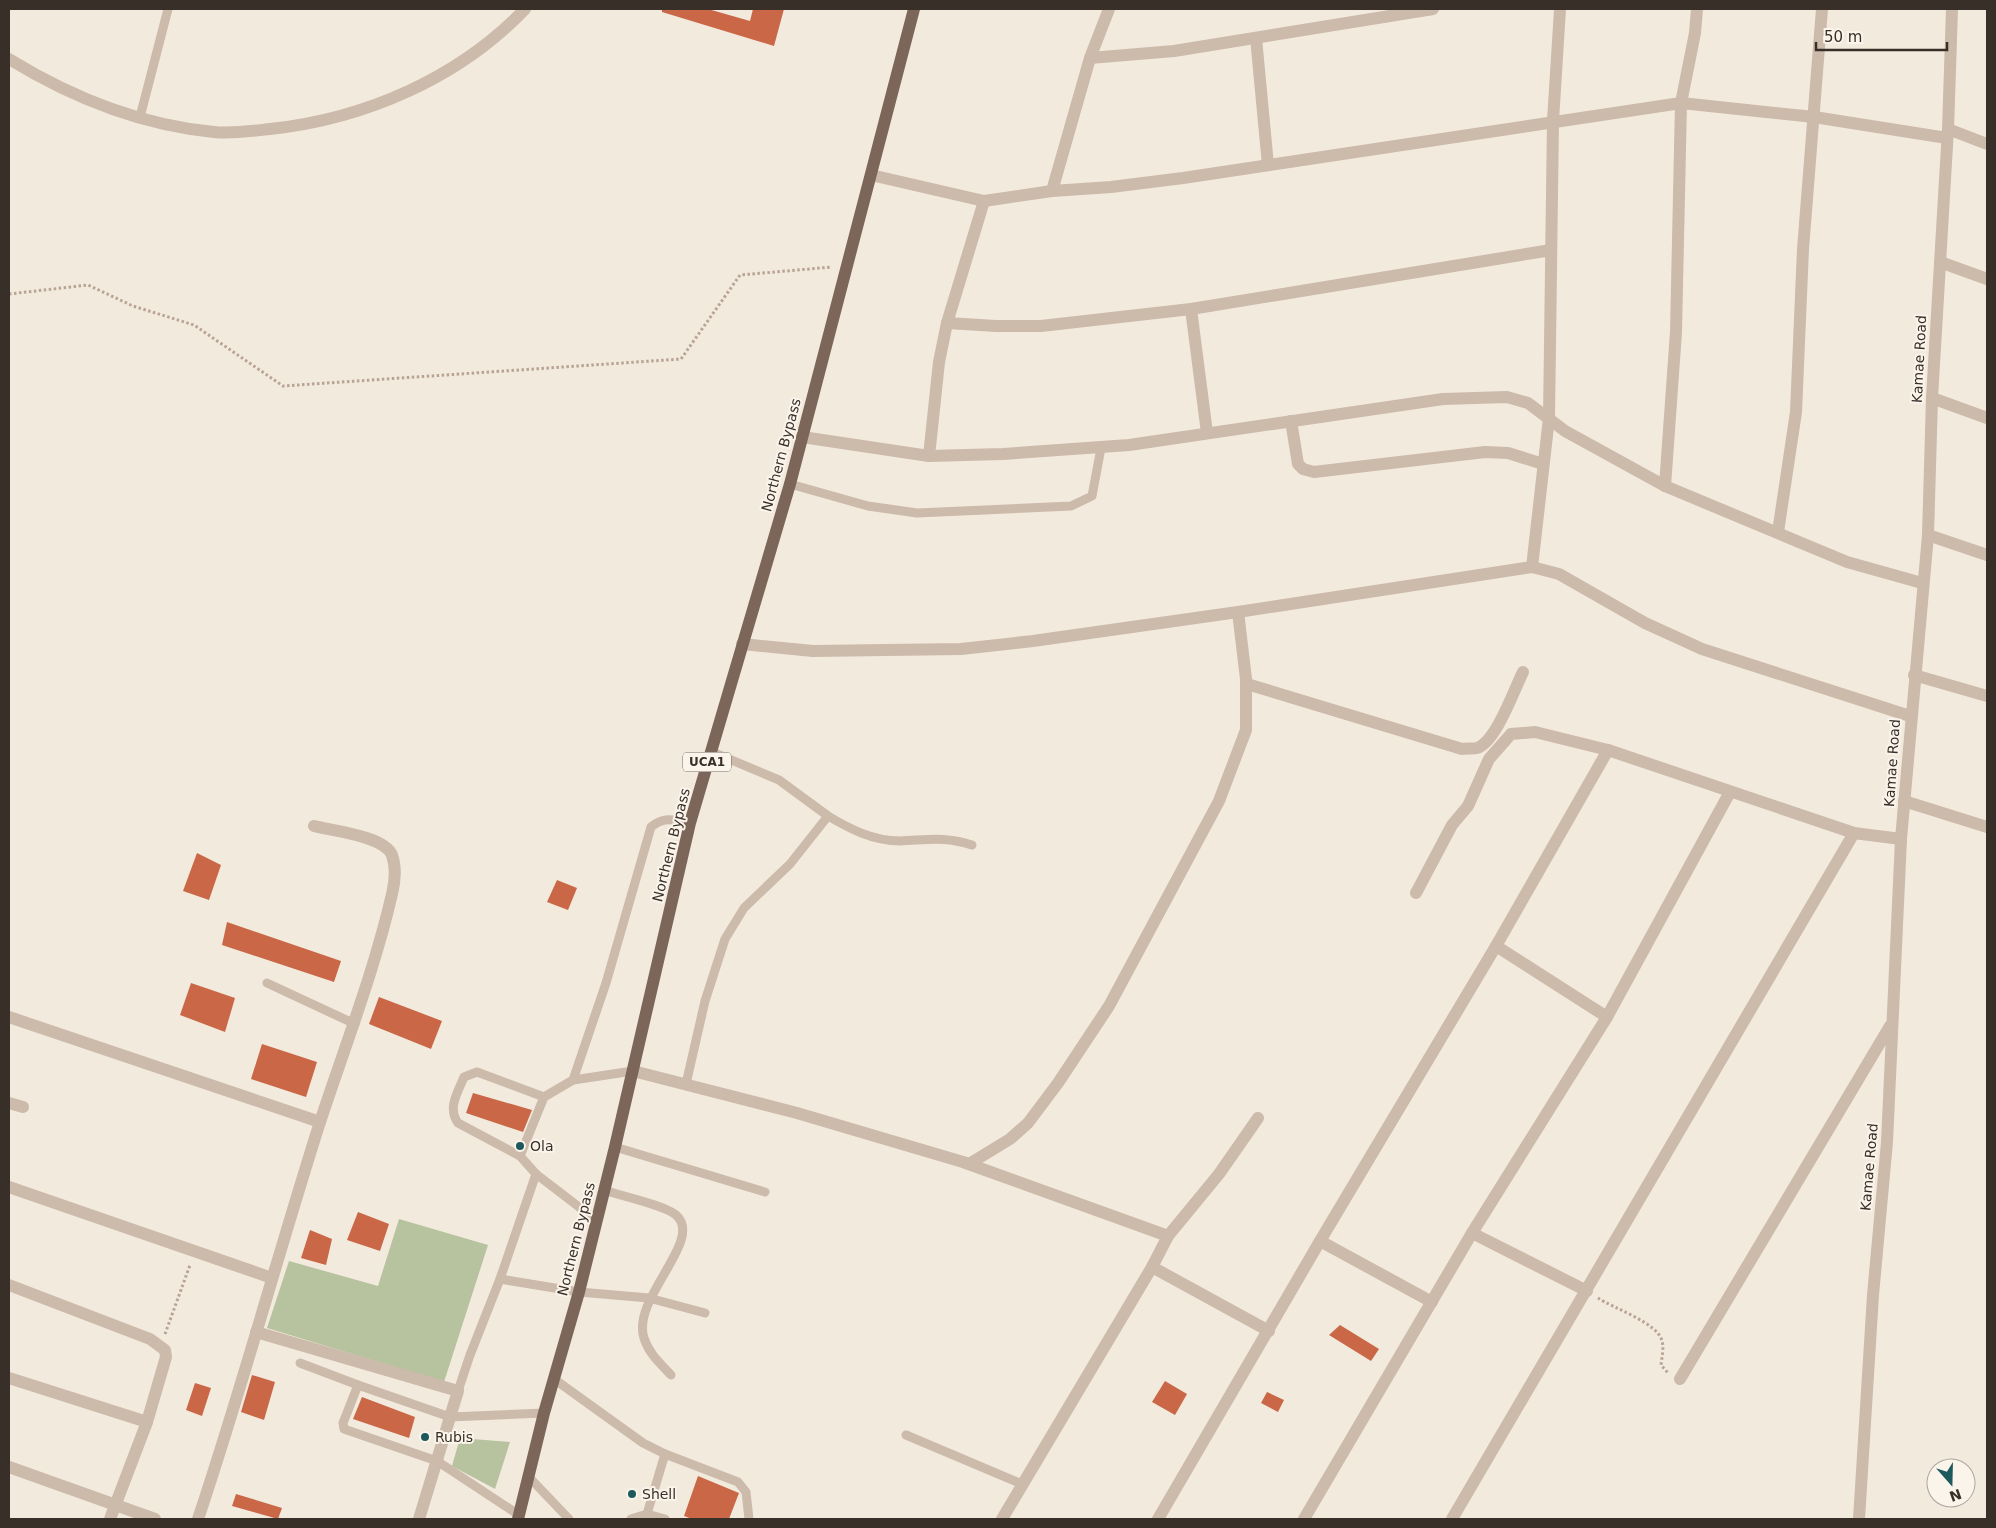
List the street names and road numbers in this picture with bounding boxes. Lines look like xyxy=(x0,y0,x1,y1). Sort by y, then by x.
street label: Kamae Road xyxy=(1909,315,1929,403)
street label: Northern Bypass xyxy=(758,397,804,513)
street label: Kamae Road xyxy=(1881,719,1903,807)
road number: UCA1 xyxy=(683,752,731,772)
street label: Northern Bypass xyxy=(649,787,693,903)
street label: Kamae Road xyxy=(1857,1123,1881,1211)
street label: Northern Bypass xyxy=(554,1181,598,1297)

